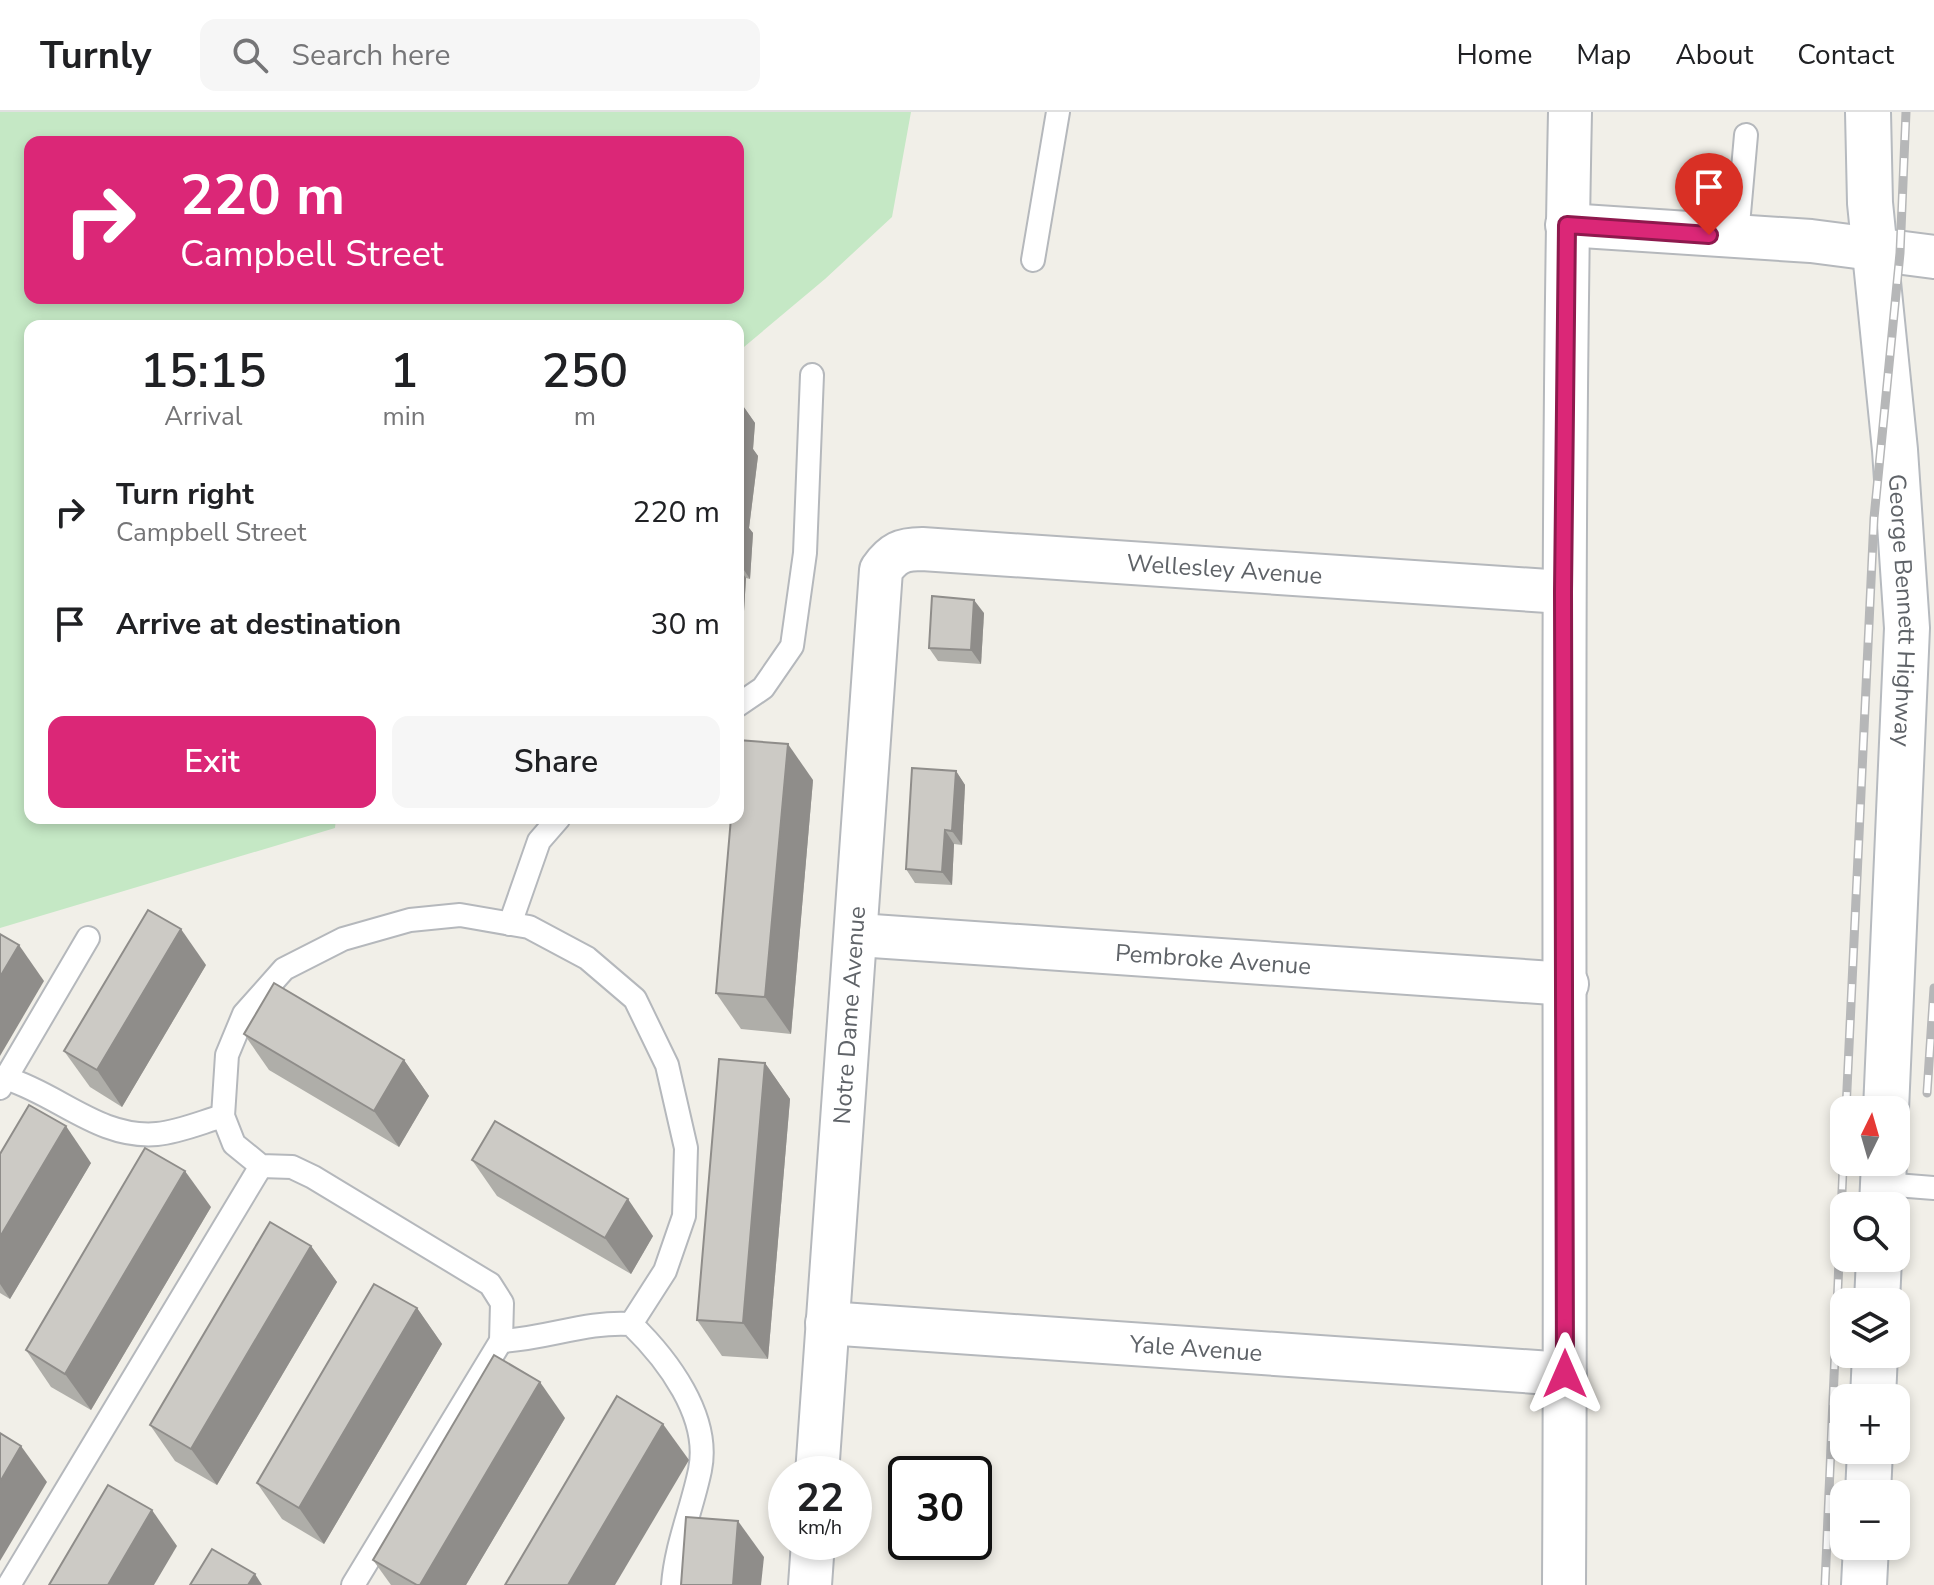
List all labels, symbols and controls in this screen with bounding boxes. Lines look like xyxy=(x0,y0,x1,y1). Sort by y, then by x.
search box xyxy=(200,19,760,91)
text: Turnly xyxy=(40,30,152,81)
icon: search xyxy=(228,33,272,77)
text: Search here xyxy=(292,35,451,76)
text: Home xyxy=(1457,36,1532,74)
text: Map xyxy=(1576,36,1631,74)
text: About xyxy=(1675,36,1753,74)
text: Contact xyxy=(1797,36,1894,74)
pin xyxy=(1675,153,1743,235)
text: 220 m xyxy=(180,157,345,234)
icon: arrive xyxy=(1687,165,1731,209)
icon: right xyxy=(48,168,152,272)
text: Campbell Street xyxy=(180,230,443,279)
text: 15:15 xyxy=(140,338,267,404)
text: 1 xyxy=(390,338,418,404)
text: 250 xyxy=(542,338,628,404)
text: Arrival xyxy=(164,399,242,434)
text: min xyxy=(383,399,426,434)
text: m xyxy=(574,399,596,434)
street label: George Bennett Highway xyxy=(1881,473,1923,748)
text: Turn right xyxy=(116,474,254,515)
icon: right xyxy=(48,490,92,534)
text: 220 m xyxy=(633,492,720,533)
text: Campbell Street xyxy=(116,515,306,550)
street label: Wellesley Avenue xyxy=(1126,547,1323,592)
icon: arrive xyxy=(48,602,92,646)
text: Arrive at destination xyxy=(116,604,401,645)
text: 30 m xyxy=(651,604,720,645)
button: Exit xyxy=(48,716,376,808)
button: Share xyxy=(392,716,720,808)
street label: Notre Dame Avenue xyxy=(826,905,873,1125)
street label: Pembroke Avenue xyxy=(1114,937,1312,982)
north arrow xyxy=(1830,1096,1910,1176)
map controls xyxy=(1830,1096,1910,1560)
button: search xyxy=(1830,1192,1910,1272)
button: layers xyxy=(1830,1288,1910,1368)
street label: Yale Avenue xyxy=(1128,1328,1264,1369)
position arrow xyxy=(1523,1332,1607,1416)
button: + xyxy=(1830,1384,1910,1464)
speed limit sign: 30 xyxy=(888,1456,992,1560)
text: 22 xyxy=(796,1471,844,1525)
button: − xyxy=(1830,1480,1910,1560)
text: km/h xyxy=(798,1514,842,1541)

